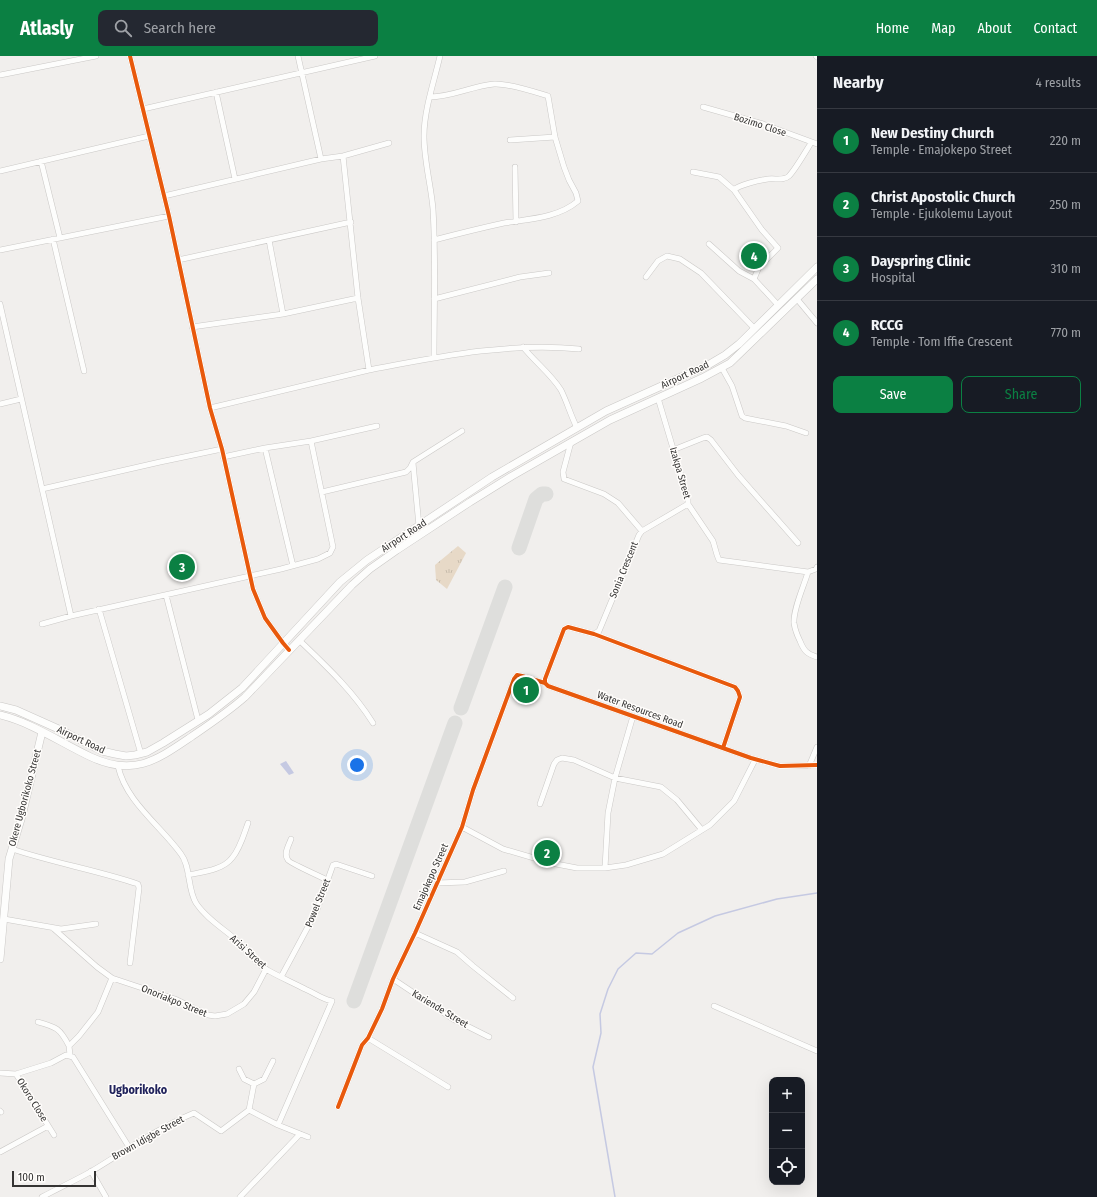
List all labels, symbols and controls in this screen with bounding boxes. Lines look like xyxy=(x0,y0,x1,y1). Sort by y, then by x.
search box xyxy=(98,10,378,46)
text: Atlasly xyxy=(20,17,74,40)
icon: search xyxy=(112,17,134,39)
text: Search here xyxy=(144,19,216,37)
text: Home xyxy=(876,20,909,37)
text: Map xyxy=(931,20,955,37)
text: About xyxy=(977,20,1012,37)
text: Contact xyxy=(1034,20,1077,37)
text: Nearby xyxy=(833,72,884,93)
text: 4 results xyxy=(1035,75,1081,90)
street label: Bozimo Close xyxy=(732,111,788,139)
text: New Destiny Church xyxy=(871,124,994,142)
text: 1 xyxy=(843,133,849,148)
text: 220 m xyxy=(1050,133,1081,148)
text: Temple · Emajokepo Street xyxy=(871,142,1012,157)
text: Christ Apostolic Church xyxy=(871,188,1015,206)
text: 2 xyxy=(843,197,849,212)
text: 250 m xyxy=(1049,197,1081,212)
text: Temple · Ejukolemu Layout xyxy=(871,206,1012,221)
pin: 4 xyxy=(741,241,767,271)
text: Dayspring Clinic xyxy=(871,252,971,270)
text: 3 xyxy=(843,261,849,276)
text: 310 m xyxy=(1051,261,1081,276)
text: Hospital xyxy=(871,270,915,285)
text: RCCG xyxy=(871,316,903,334)
text: 4 xyxy=(843,325,849,340)
text: 770 m xyxy=(1051,325,1081,340)
text: Temple · Tom Iffie Crescent xyxy=(871,334,1013,349)
street label: Airport Road xyxy=(659,359,711,391)
button: Save xyxy=(833,376,953,413)
button: Share xyxy=(961,376,1081,413)
street label: Izakpa Street xyxy=(667,446,693,501)
street label: Airport Road xyxy=(379,517,429,555)
street label: Sonia Crescent xyxy=(607,539,641,600)
pin: 3 xyxy=(169,552,195,582)
pin: 1 xyxy=(513,675,539,705)
street label: Water Resources Road xyxy=(595,689,685,731)
street label: Airport Road xyxy=(55,724,107,756)
street label: Okere Ugborikoko Street xyxy=(6,747,44,848)
your location xyxy=(347,755,367,775)
pin: 2 xyxy=(534,838,560,868)
street label: Emajokepo Street xyxy=(411,841,451,912)
street label: Powel Street xyxy=(303,876,333,929)
street label: Arisi Street xyxy=(227,932,269,972)
street label: Onoriakpo Street xyxy=(139,982,209,1020)
street label: Kariende Street xyxy=(410,987,471,1031)
street label: Okoro Close xyxy=(14,1076,50,1124)
map controls xyxy=(769,1077,805,1185)
button: + xyxy=(769,1077,805,1113)
district label: Ugborikoko xyxy=(109,1083,168,1097)
street label: Brown Idigbe Street xyxy=(110,1113,187,1163)
button: − xyxy=(769,1113,805,1149)
button: locate xyxy=(769,1149,805,1185)
scale bar xyxy=(12,1169,96,1188)
text: 100 m xyxy=(18,1171,45,1184)

